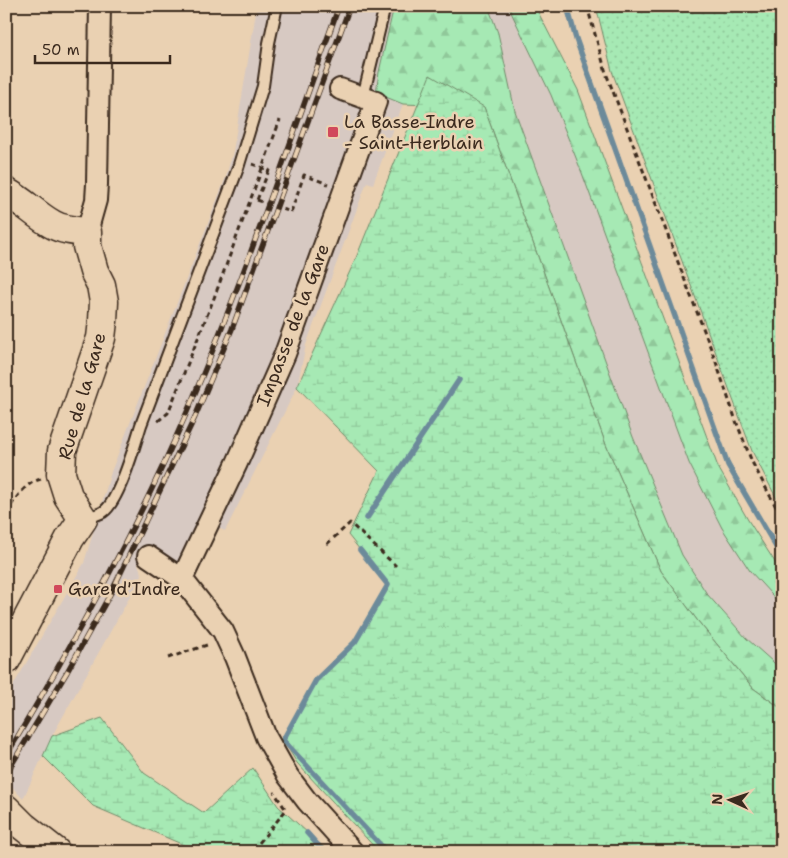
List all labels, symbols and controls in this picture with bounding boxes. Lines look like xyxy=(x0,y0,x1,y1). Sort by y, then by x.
scale bar xyxy=(35,32,170,64)
text: 50 m xyxy=(42,40,80,60)
place label: La Basse-Indre - Saint-Herblain xyxy=(344,110,483,155)
marker: La Basse-Indre - Saint-Herblain xyxy=(326,125,340,139)
street label: Impasse de la Gare xyxy=(251,240,335,410)
street label: Rue de la Gare xyxy=(52,330,112,462)
place label: Gare d'Indre xyxy=(68,577,181,601)
marker: Gare d'Indre xyxy=(52,583,64,595)
north arrow xyxy=(706,776,756,826)
text: N xyxy=(708,793,726,805)

